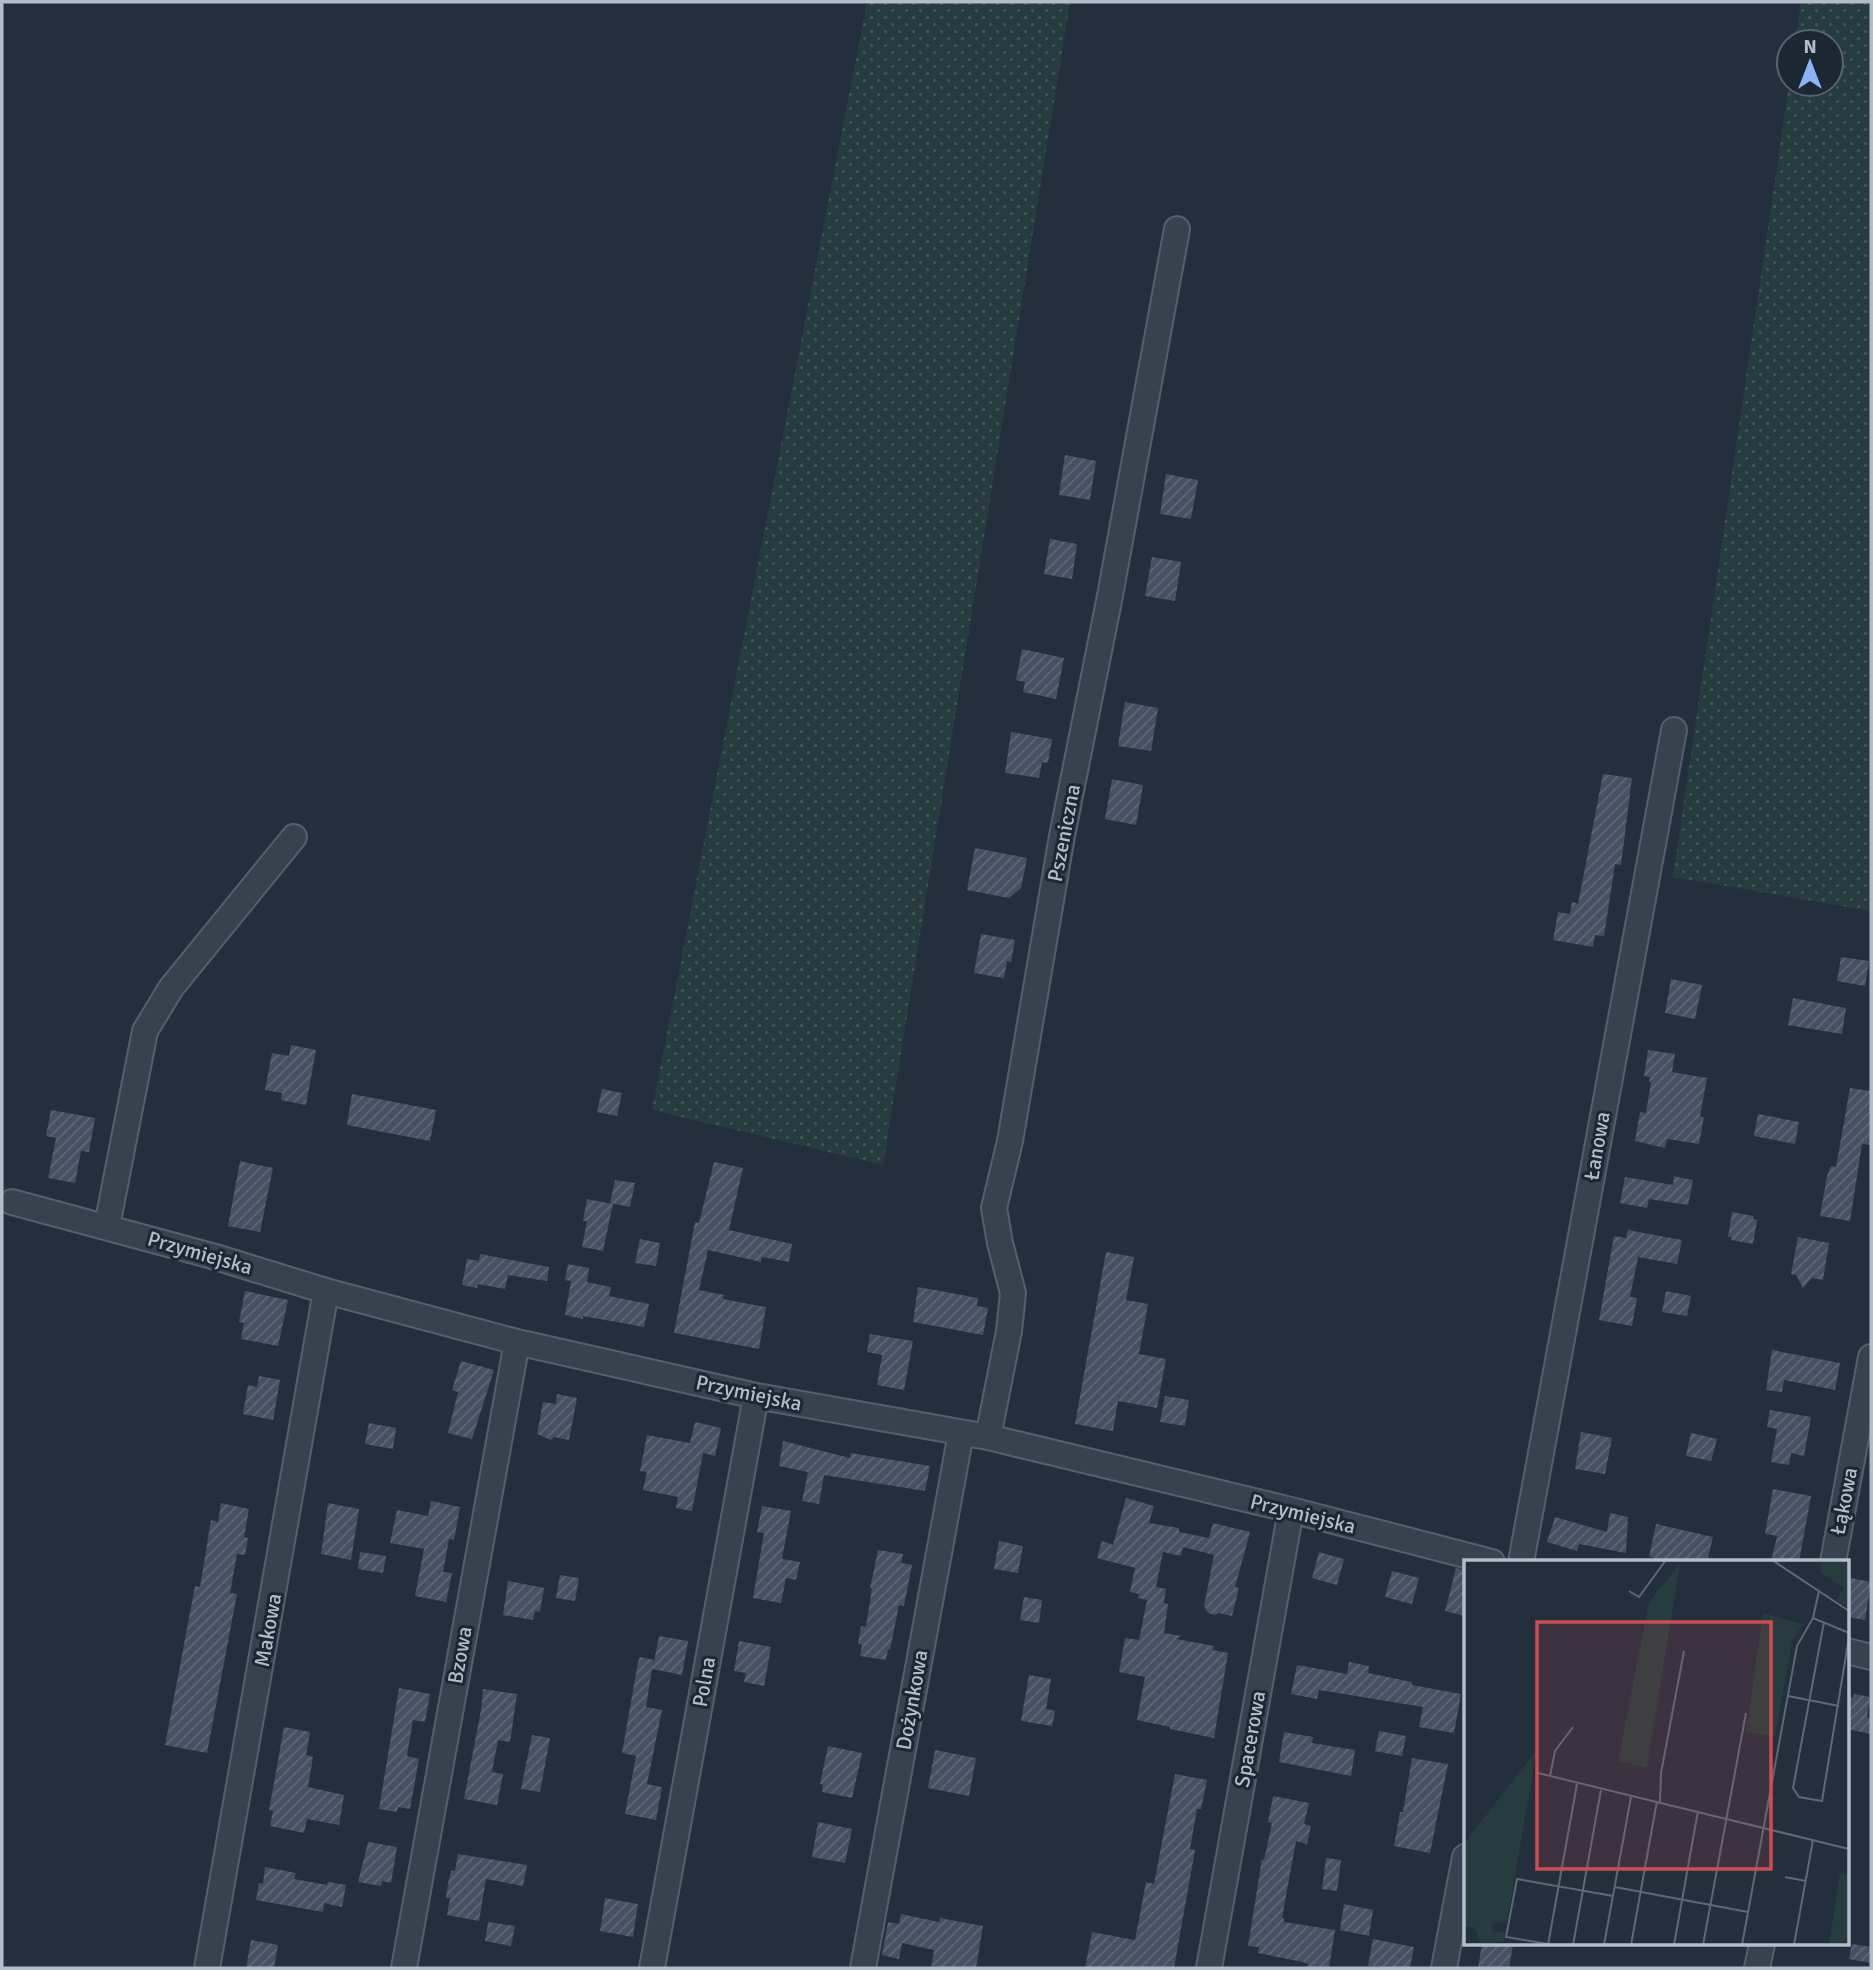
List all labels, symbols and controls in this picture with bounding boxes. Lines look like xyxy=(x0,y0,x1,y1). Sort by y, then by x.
north arrow xyxy=(1775,28,1845,98)
text: N xyxy=(1803,35,1817,59)
street label: Pszeniczna xyxy=(1042,782,1086,884)
street label: Łanowa xyxy=(1578,1110,1616,1182)
street label: Przymiejska xyxy=(145,1226,255,1280)
street label: Przymiejska xyxy=(694,1369,804,1417)
street label: Łąkowa xyxy=(1825,1465,1863,1537)
street label: Przymiejska xyxy=(1248,1488,1358,1540)
inset map xyxy=(1464,1560,1848,1946)
street label: Makowa xyxy=(249,1591,287,1669)
street label: Bzowa xyxy=(442,1624,478,1686)
street label: Dożynkowa xyxy=(890,1648,934,1752)
street label: Polna xyxy=(687,1655,721,1709)
street label: Spacerowa xyxy=(1229,1689,1271,1789)

